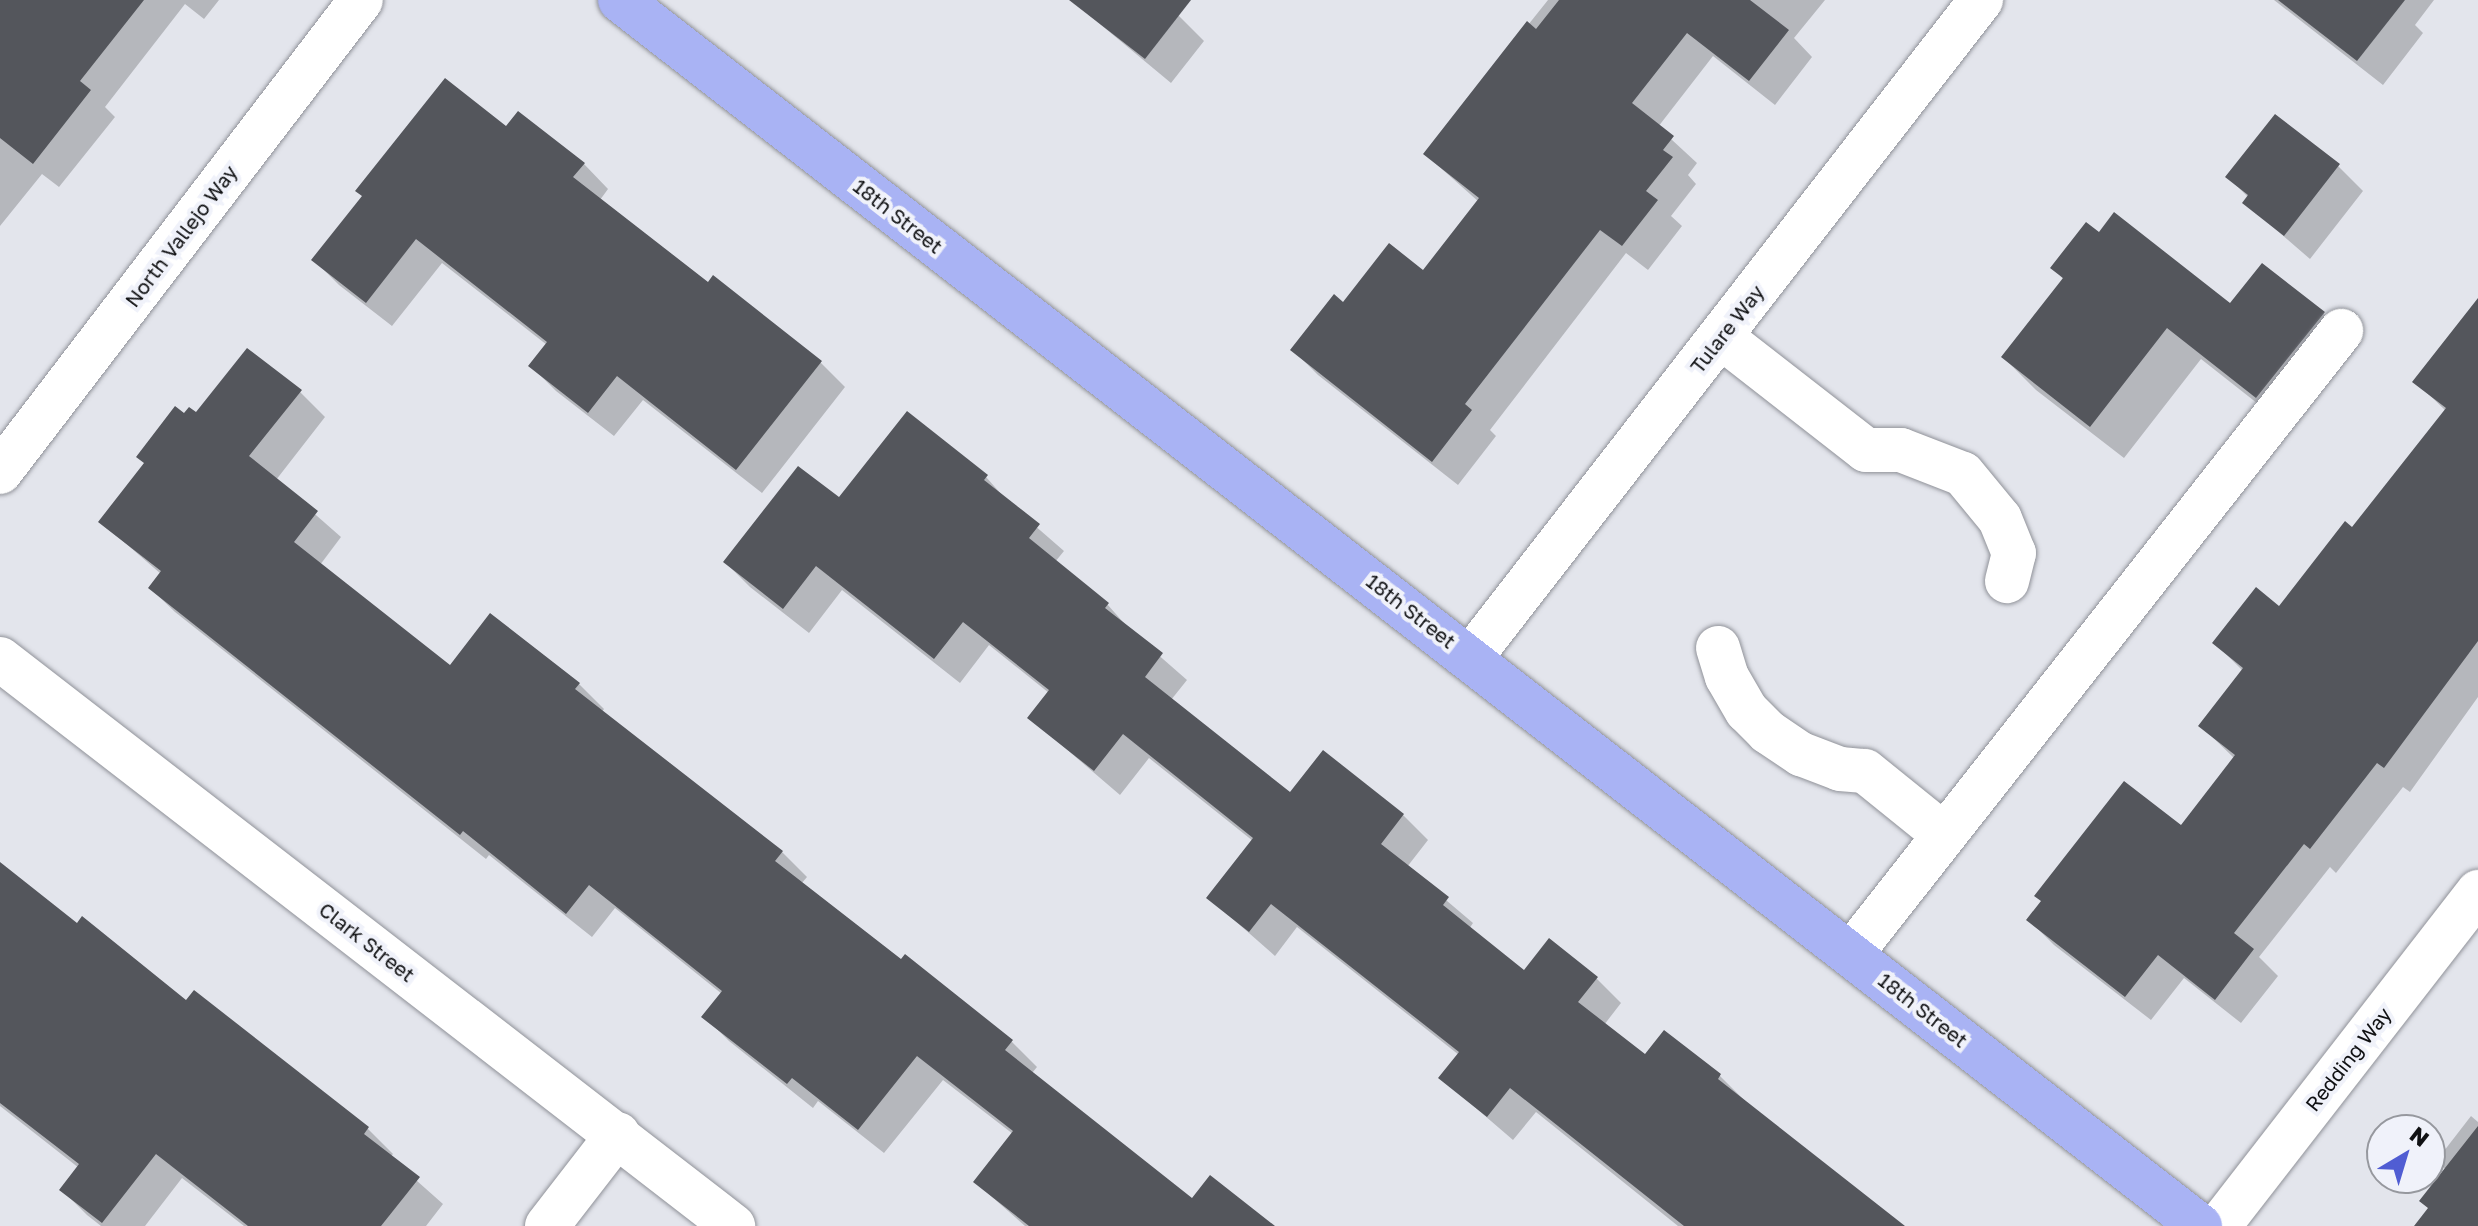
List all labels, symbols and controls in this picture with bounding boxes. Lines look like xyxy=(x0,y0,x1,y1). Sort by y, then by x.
street label: North Vallejo Way xyxy=(120,160,242,312)
street label: 18th Street xyxy=(849,174,947,258)
street label: Tulare Way xyxy=(1685,280,1769,378)
street label: 18th Street xyxy=(1362,569,1460,653)
street label: Clark Street xyxy=(314,897,420,987)
street label: 18th Street xyxy=(1874,968,1972,1052)
street label: Redding Way xyxy=(2300,1002,2396,1116)
north arrow xyxy=(2366,1114,2446,1194)
text: N xyxy=(2405,1120,2435,1152)

